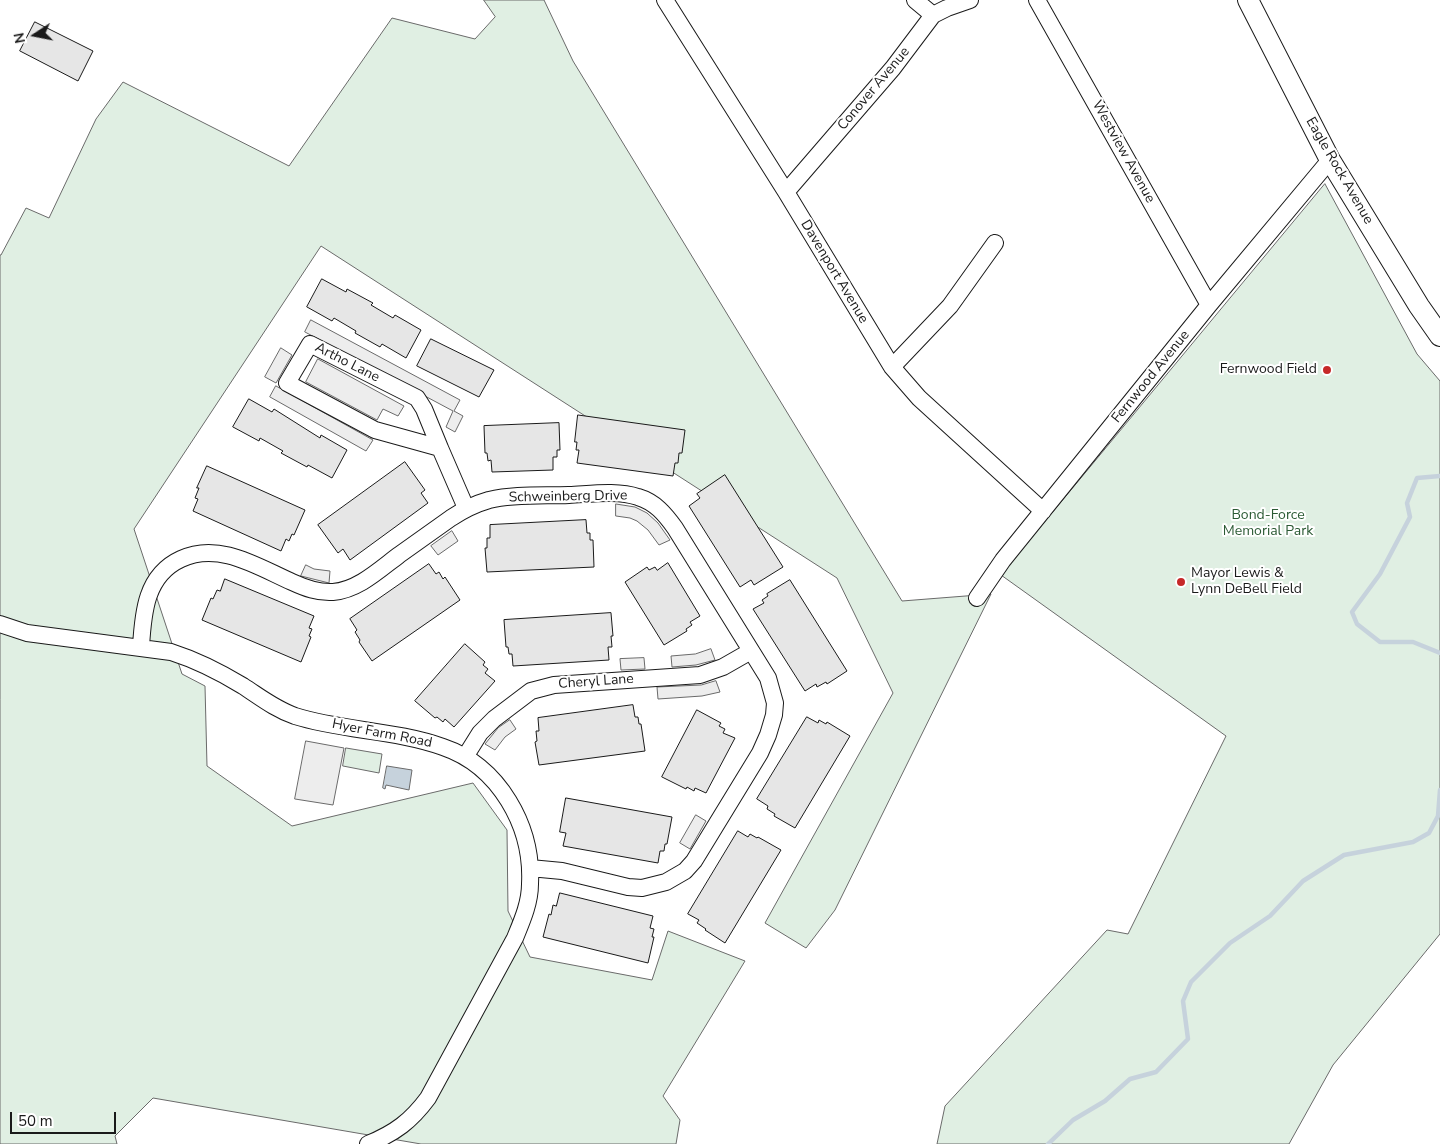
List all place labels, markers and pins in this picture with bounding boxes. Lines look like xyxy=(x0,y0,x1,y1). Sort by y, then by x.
place label: Fernwood Field xyxy=(1220,362,1317,378)
marker: Fernwood Field xyxy=(1321,364,1333,376)
place label: Mayor Lewis & Lynn DeBell Field xyxy=(1191,566,1302,598)
marker: Mayor Lewis & Lynn DeBell Field xyxy=(1175,576,1187,588)

